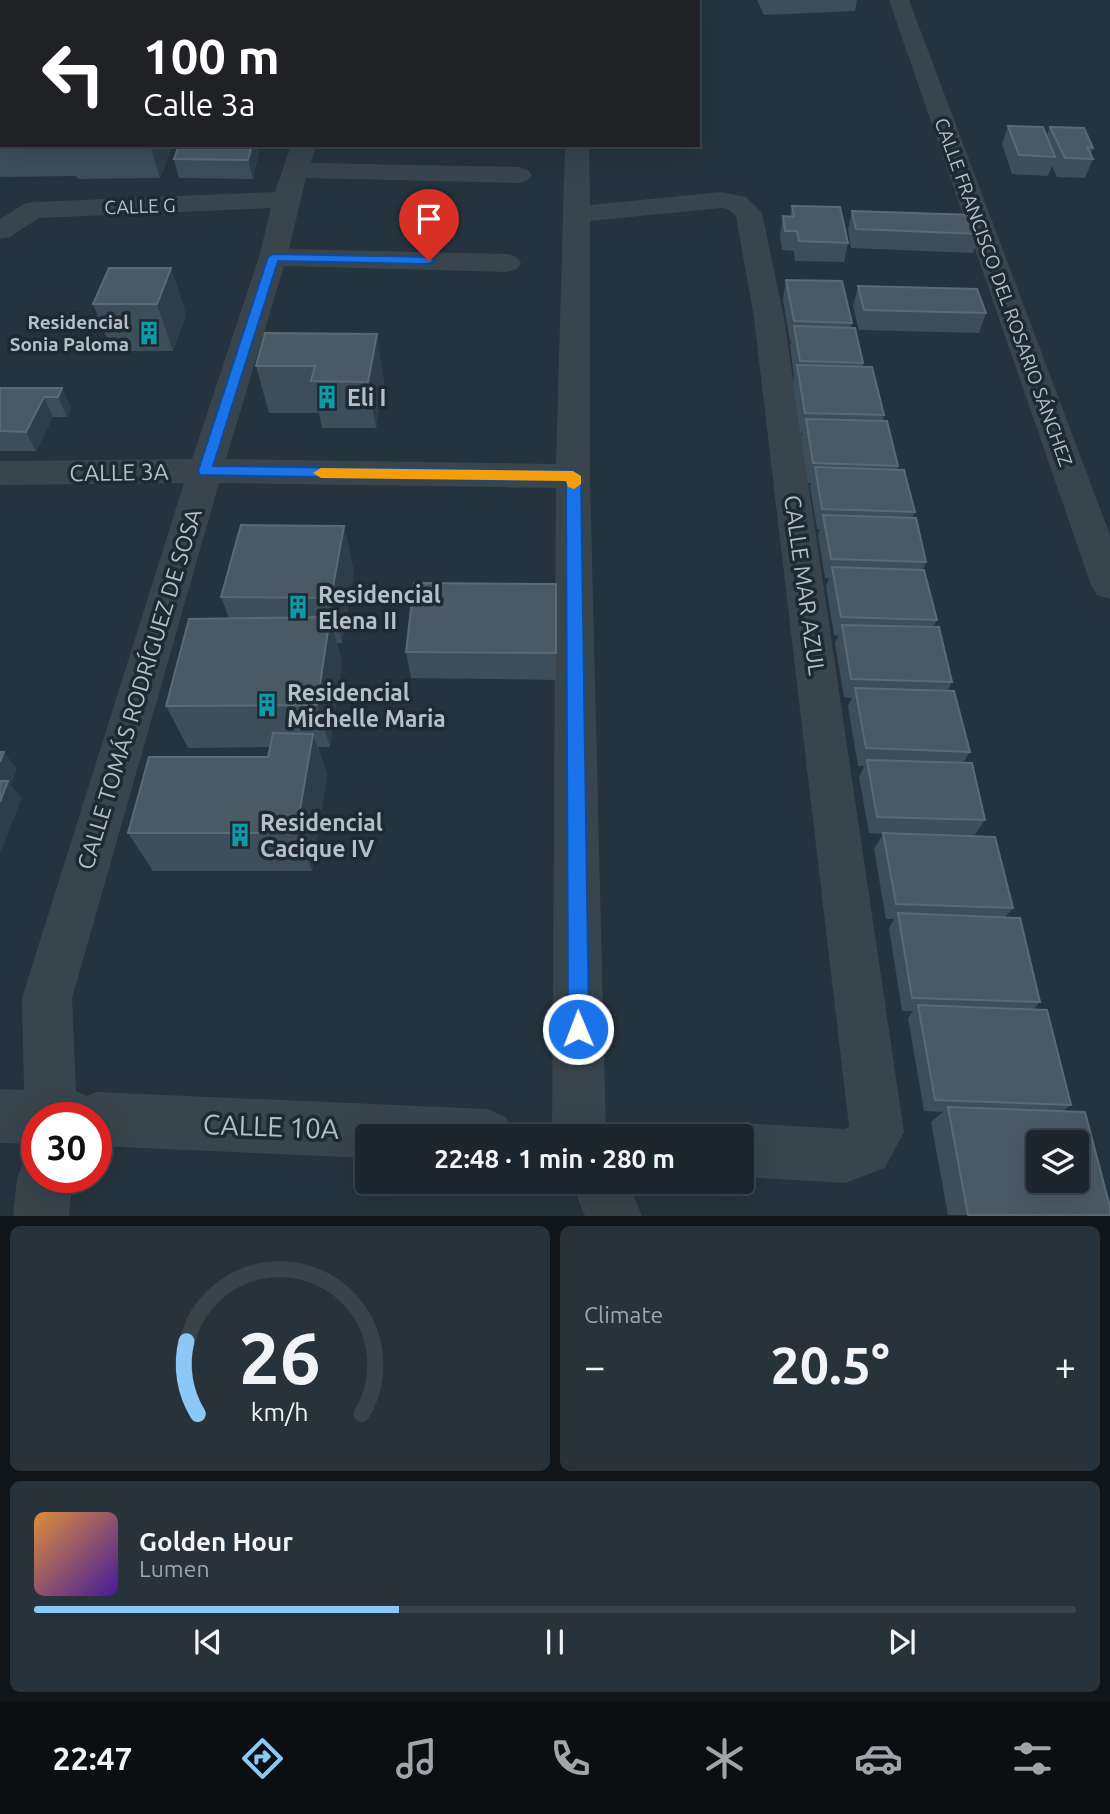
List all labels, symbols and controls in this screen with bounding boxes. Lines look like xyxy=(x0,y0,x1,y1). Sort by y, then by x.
icon: left xyxy=(28,28,119,119)
text: 100 m xyxy=(143,28,280,83)
text: Calle 3a xyxy=(143,86,255,122)
street label: CALLE FRANCISCO DEL ROSARIO SÁNCHEZ xyxy=(931,115,1078,469)
pin xyxy=(399,189,459,261)
street label: CALLE G xyxy=(104,194,176,218)
icon: arrive xyxy=(410,200,448,238)
place label: Residencial Sonia Paloma xyxy=(10,311,129,355)
building icon: Residencial Sonia Paloma xyxy=(135,319,163,347)
building icon: Eli I xyxy=(313,383,341,411)
place label: Eli I xyxy=(347,385,386,410)
street label: CALLE 3A xyxy=(69,459,169,485)
street label: CALLE MAR AZUL xyxy=(780,493,830,677)
street label: CALLE TOMÁS RODRÍGUEZ DE SOSA xyxy=(71,505,206,873)
place label: Residencial Elena II xyxy=(318,582,441,633)
building icon: Residencial Elena II xyxy=(284,593,312,621)
place label: Residencial Michelle Maria xyxy=(287,680,446,731)
building icon: Residencial Michelle Maria xyxy=(253,691,281,719)
place label: Residencial Cacique IV xyxy=(260,810,383,861)
building icon: Residencial Cacique IV xyxy=(226,821,254,849)
position arrow xyxy=(541,992,615,1066)
speed limit sign: 30 xyxy=(21,1102,112,1193)
street label: CALLE 10A xyxy=(202,1108,340,1144)
map controls xyxy=(1026,1130,1089,1193)
button: layers xyxy=(1026,1130,1089,1193)
text: 22:48 · 1 min · 280 m xyxy=(434,1144,675,1173)
text: Climate xyxy=(584,1302,663,1327)
text: 26 xyxy=(239,1317,321,1399)
text: 20.5° xyxy=(770,1336,890,1394)
text: − xyxy=(584,1345,605,1387)
text: + xyxy=(1055,1345,1076,1387)
text: km/h xyxy=(251,1398,309,1426)
text: Golden Hour xyxy=(139,1527,293,1556)
text: Lumen xyxy=(139,1556,210,1581)
icon: previous xyxy=(189,1623,227,1661)
icon: pause xyxy=(536,1623,574,1661)
icon: next xyxy=(883,1623,921,1661)
icon: directions xyxy=(238,1734,287,1783)
icon: music xyxy=(392,1734,441,1783)
icon: phone xyxy=(546,1734,595,1783)
icon: climate xyxy=(700,1734,749,1783)
icon: car xyxy=(854,1734,903,1783)
icon: filters xyxy=(1008,1734,1057,1783)
text: 22:47 xyxy=(53,1740,133,1776)

